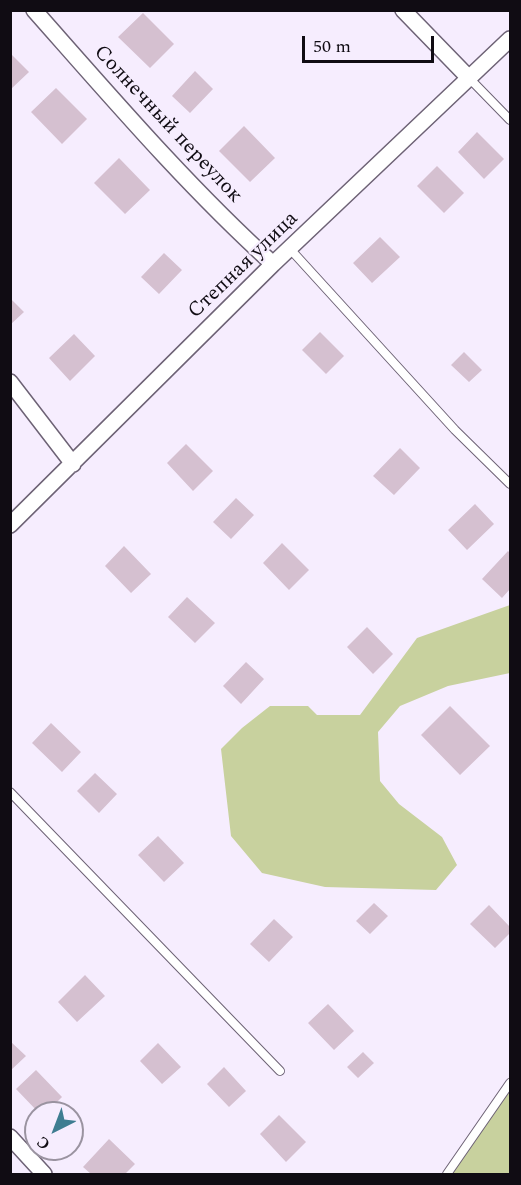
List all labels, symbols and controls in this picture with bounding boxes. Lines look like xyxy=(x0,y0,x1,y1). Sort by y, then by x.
scale bar xyxy=(305,24,437,62)
text: 50 m xyxy=(313,33,351,60)
street label: Солнечный переулок xyxy=(87,41,247,209)
street label: Степная улица xyxy=(184,207,304,325)
north arrow xyxy=(24,1101,84,1161)
text: С xyxy=(31,1130,56,1156)

